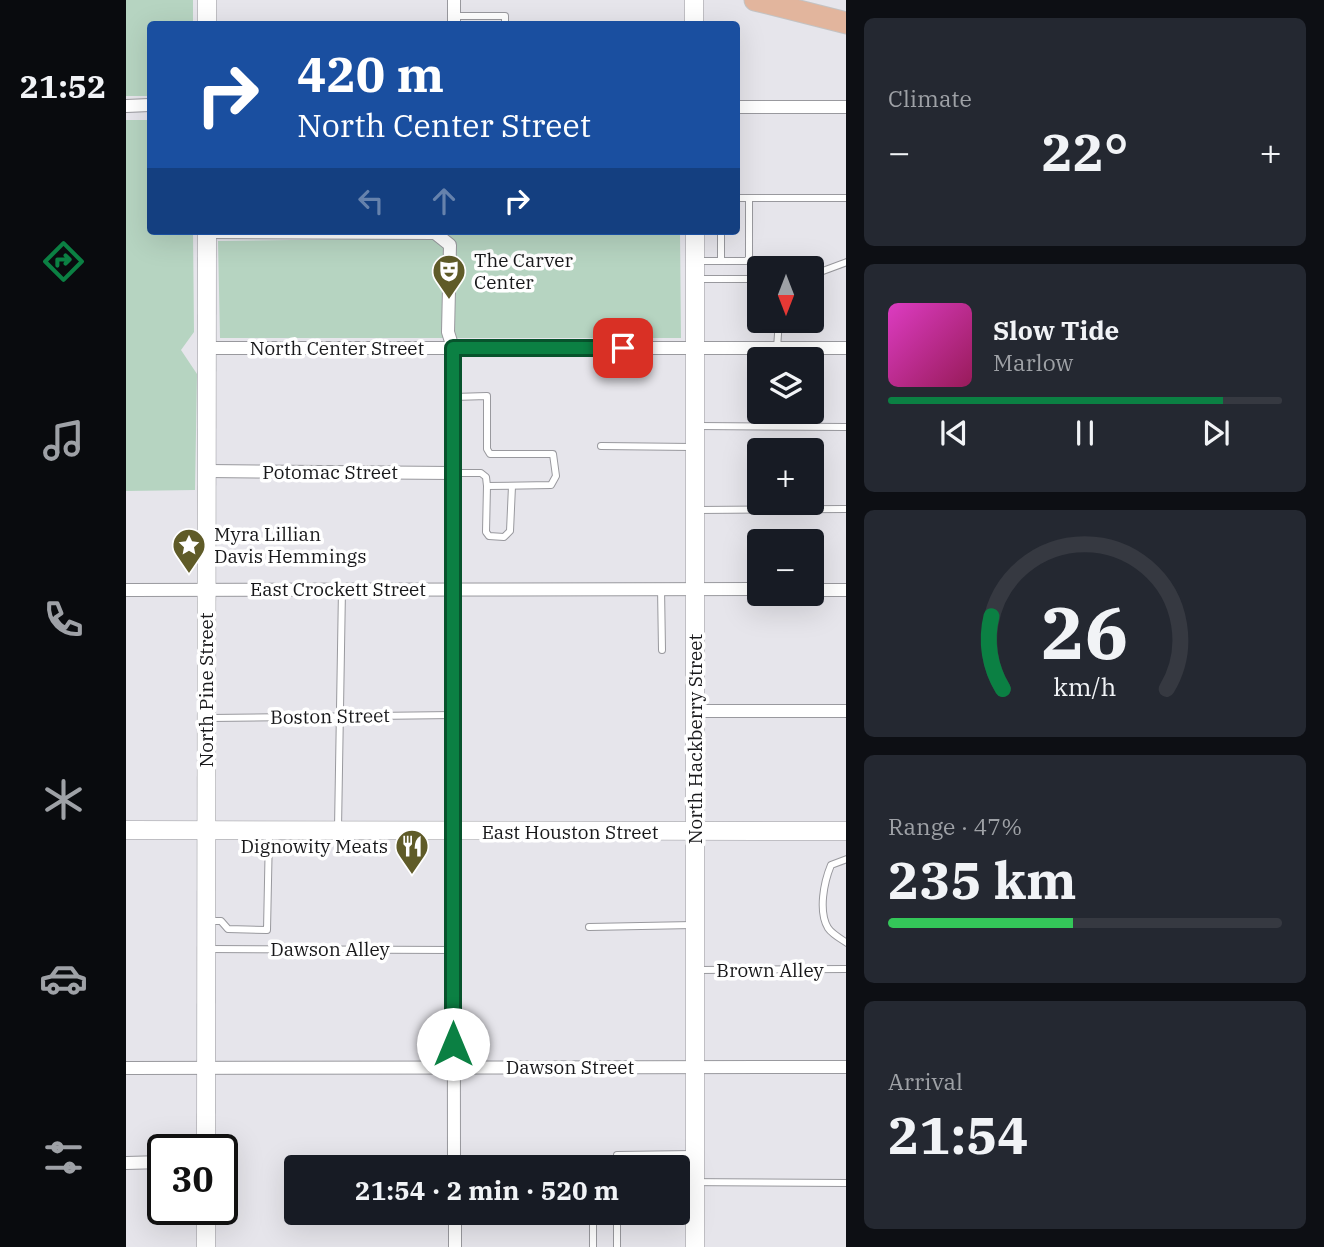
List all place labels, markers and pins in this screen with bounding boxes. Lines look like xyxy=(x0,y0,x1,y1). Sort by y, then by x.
place label: The Carver Center xyxy=(474,248,573,294)
theatre icon: The Carver Center xyxy=(430,252,468,301)
pin xyxy=(593,318,653,378)
place label: Myra Lillian Davis Hemmings xyxy=(214,522,366,568)
place icon: Myra Lillian Davis Hemmings xyxy=(170,526,208,575)
restaurant icon: Dignowity Meats xyxy=(393,827,431,876)
place label: Dignowity Meats xyxy=(240,834,388,858)

